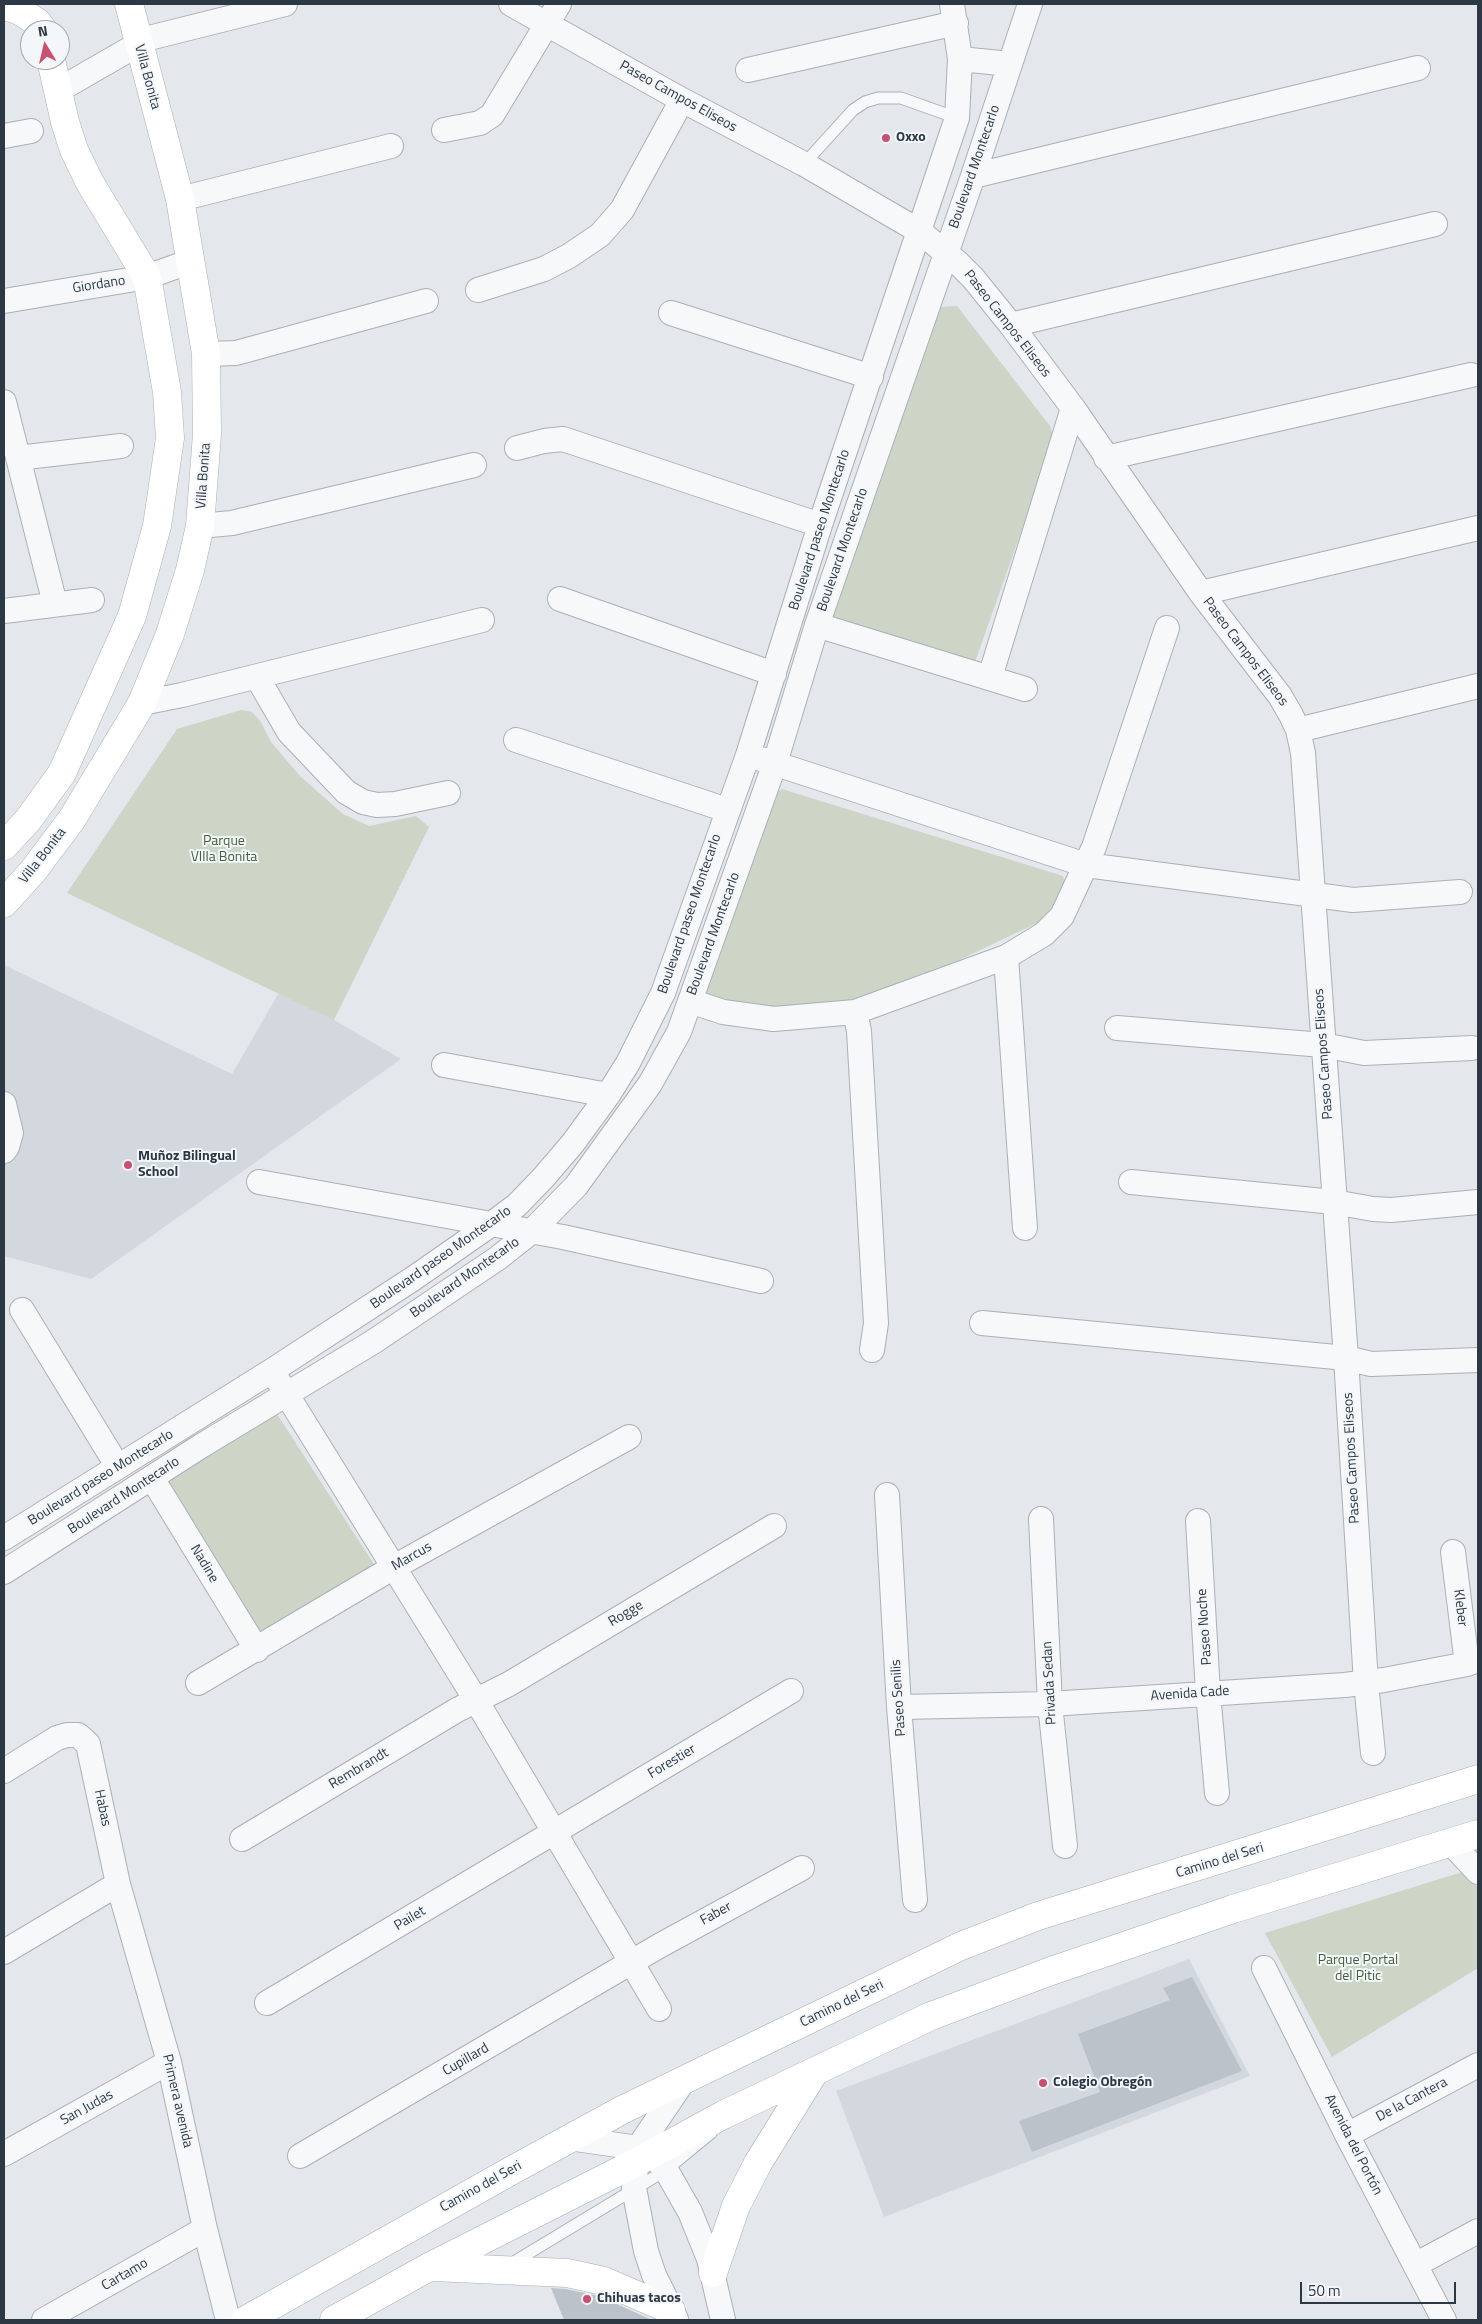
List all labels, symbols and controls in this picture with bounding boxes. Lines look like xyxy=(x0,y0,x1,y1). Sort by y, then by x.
north arrow xyxy=(20,20,70,70)
text: N xyxy=(36,20,49,42)
street label: Villa Bonita xyxy=(130,43,164,111)
street label: Paseo Campos Eliseos xyxy=(616,58,740,136)
street label: Boulevard Montecarlo xyxy=(946,103,1004,231)
place label: Oxxo xyxy=(896,130,926,146)
marker: Oxxo xyxy=(880,132,892,144)
street label: Paseo Campos Eliseos xyxy=(960,267,1054,381)
street label: Giordano xyxy=(71,273,127,297)
street label: Villa Bonita xyxy=(193,442,215,510)
street label: Boulevard paseo Montecarlo xyxy=(786,448,854,612)
street label: Boulevard Montecarlo xyxy=(814,486,872,614)
street label: Paseo Campos Eliseos xyxy=(1199,594,1291,710)
street label: Villa Bonita xyxy=(16,825,70,887)
street label: Boulevard paseo Montecarlo xyxy=(655,832,725,996)
park label: Parque VIlla Bonita xyxy=(191,834,257,866)
street label: Boulevard Montecarlo xyxy=(684,870,744,998)
street label: Paseo Campos Eliseos xyxy=(1311,988,1337,1120)
place label: Muñoz Bilingual School xyxy=(138,1149,236,1182)
marker: Muñoz Bilingual School xyxy=(122,1159,134,1171)
street label: Boulevard paseo Montecarlo xyxy=(367,1203,515,1313)
street label: Boulevard Montecarlo xyxy=(407,1234,523,1322)
street label: Paseo Campos Eliseos xyxy=(1340,1392,1364,1524)
street label: Boulevard paseo Montecarlo xyxy=(25,1426,177,1530)
street label: Boulevard Montecarlo xyxy=(65,1454,183,1538)
street label: Marcus xyxy=(389,1539,435,1575)
street label: Nadine xyxy=(186,1542,222,1586)
street label: Paseo Noche xyxy=(1194,1588,1216,1666)
street label: Kleber xyxy=(1449,1588,1471,1628)
street label: Rogge xyxy=(606,1597,646,1631)
street label: Privada Sedan xyxy=(1039,1641,1061,1725)
street label: Paseo Senilis xyxy=(888,1659,910,1737)
street label: Avenida Cade xyxy=(1150,1683,1230,1705)
street label: Forestier xyxy=(645,1741,699,1783)
street label: Rembrandt xyxy=(326,1745,392,1793)
street label: Habas xyxy=(90,1788,114,1828)
street label: Camino del Seri xyxy=(1174,1840,1266,1882)
street label: Faber xyxy=(697,1899,735,1929)
street label: Pailet xyxy=(391,1903,429,1935)
park label: Parque Portal del Pitic xyxy=(1318,1953,1398,1985)
street label: Camino del Seri xyxy=(798,1977,886,2031)
street label: Cupillard xyxy=(440,2040,492,2080)
street label: Primera avenida xyxy=(158,2053,196,2149)
street label: De la Cantera xyxy=(1373,2074,1451,2126)
place label: Colegio Obregón xyxy=(1053,2075,1152,2091)
marker: Colegio Obregón xyxy=(1037,2077,1049,2089)
street label: San Judas xyxy=(58,2087,116,2129)
street label: Avenida del Portón xyxy=(1320,2092,1386,2198)
street label: Camino del Seri xyxy=(437,2158,525,2216)
street label: Cartamo xyxy=(99,2255,151,2295)
scale bar xyxy=(1302,2272,1458,2304)
text: 50 m xyxy=(1308,2279,1341,2302)
place label: Chihuas tacos xyxy=(597,2291,681,2307)
marker: Chihuas tacos xyxy=(581,2293,593,2305)

